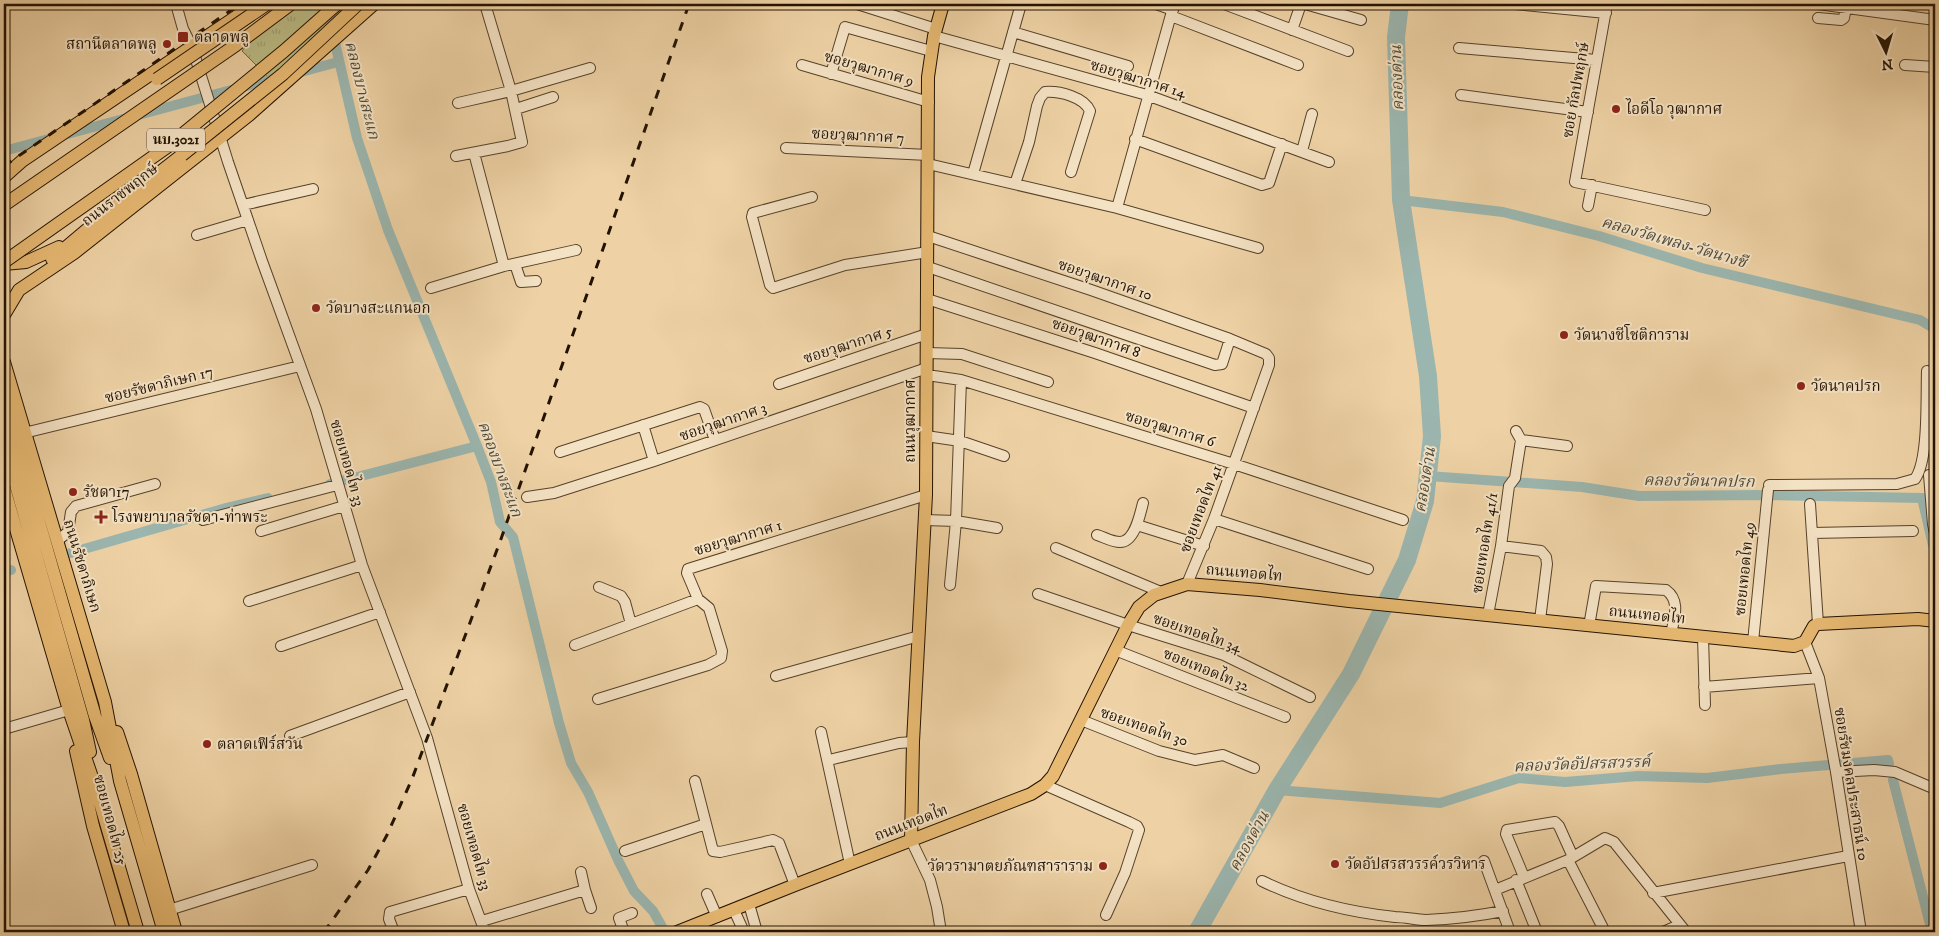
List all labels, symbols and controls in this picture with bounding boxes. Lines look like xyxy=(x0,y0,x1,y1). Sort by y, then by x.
place label: ตลาดพลู xyxy=(194,28,249,47)
north arrow xyxy=(1862,28,1912,78)
marker: ตลาดพลู xyxy=(176,30,190,44)
place label: สถานีตลาดพลู xyxy=(66,35,157,54)
marker: สถานีตลาดพลู xyxy=(161,38,173,50)
water label: คลองบางสะแก xyxy=(340,39,384,142)
street label: ซอย กัลปพฤกษ์ xyxy=(1557,40,1594,139)
water label: คลองด่าน xyxy=(1386,44,1408,111)
street label: ซอยวุฒากาศ 9 xyxy=(822,47,916,92)
text: N xyxy=(1880,54,1894,73)
street label: ซอยวุฒากาศ 14 xyxy=(1087,55,1189,104)
place label: ไอดีโอ วุฒากาศ xyxy=(1625,98,1722,120)
marker: ไอดีโอ วุฒากาศ xyxy=(1610,103,1622,115)
street label: ซอยวุฒากาศ 7 xyxy=(811,124,905,149)
road number: นบ.3021 xyxy=(147,128,205,152)
street label: ถนนราชพฤกษ์ xyxy=(77,158,163,231)
water label: คลองวัดเพลง-วัดนางชี xyxy=(1599,212,1751,273)
street label: ซอยวุฒากาศ 10 xyxy=(1055,255,1155,306)
place label: วัดบางสะแกนอก xyxy=(326,299,431,318)
marker: วัดบางสะแกนอก xyxy=(310,302,322,314)
street label: ซอยวุฒากาศ 8 xyxy=(1049,314,1143,363)
street label: ซอยวุฒากาศ 5 xyxy=(801,321,896,369)
place label: วัดนางชีโชติการาม xyxy=(1574,324,1689,345)
marker: วัดนางชีโชติการาม xyxy=(1558,329,1570,341)
street label: ซอยรัชดาภิเษก 17 xyxy=(103,362,215,408)
place label: วัดนาคปรก xyxy=(1811,377,1881,396)
street label: ถนนวุฒากาศ xyxy=(901,379,921,463)
marker: วัดนาคปรก xyxy=(1795,380,1807,392)
street label: ซอยวุฒากาศ 3 xyxy=(677,398,769,447)
street label: ซอยวุฒากาศ 6 xyxy=(1122,406,1218,453)
street label: ซอยเทอดไท 33 xyxy=(326,417,370,509)
water label: คลองบางสะแก xyxy=(473,418,527,521)
water label: คลองด่าน xyxy=(1410,446,1440,514)
street label: ซอยเทอดไท 41 xyxy=(1174,462,1226,555)
water label: คลองวัดนาคปรก xyxy=(1643,470,1756,492)
place label: รัชดา17 xyxy=(83,483,130,502)
marker: รัชดา17 xyxy=(67,486,79,498)
street label: ซอยเทอดไท 41/1 xyxy=(1466,491,1502,595)
place label: โรงพยาบาลรัชดา-ท่าพระ xyxy=(111,506,267,527)
marker: โรงพยาบาลรัชดา-ท่าพระ xyxy=(94,510,108,524)
street label: ซอยวุฒากาศ 1 xyxy=(692,516,784,561)
street label: ถนนรัชดาภิเษก xyxy=(59,517,105,615)
street label: ซอยเทอดไท 49 xyxy=(1729,521,1759,617)
street label: ถนนเทอดไท xyxy=(1205,558,1283,586)
street label: ถนนเทอดไท xyxy=(1608,600,1687,628)
street label: ซอยเทอดไท 34 xyxy=(1150,607,1245,657)
street label: ซอยเทอดไท 32 xyxy=(1160,642,1253,696)
street label: ซอยเทอดไท 30 xyxy=(1098,701,1191,751)
street label: ซอยรัชมงคลประสาธน์ 10 xyxy=(1830,706,1873,862)
place label: ตลาดเฟิร์สวัน xyxy=(217,734,303,754)
marker: ตลาดเฟิร์สวัน xyxy=(201,738,213,750)
water label: คลองวัดอัปสรสวรรค์ xyxy=(1513,752,1654,776)
street label: ซอยเทอดไท 25 xyxy=(89,772,133,868)
street label: ถนนเทอดไท xyxy=(871,798,950,846)
street label: ซอยเทอดไท 33 xyxy=(453,801,497,893)
water label: คลองด่าน xyxy=(1224,807,1274,875)
place label: วัดอัปสรสวรรค์วรวิหาร xyxy=(1345,854,1486,874)
place label: วัดวรามาตยภัณฑสาราราม xyxy=(928,857,1093,876)
marker: วัดอัปสรสวรรค์วรวิหาร xyxy=(1329,858,1341,870)
marker: วัดวรามาตยภัณฑสาราราม xyxy=(1097,860,1109,872)

